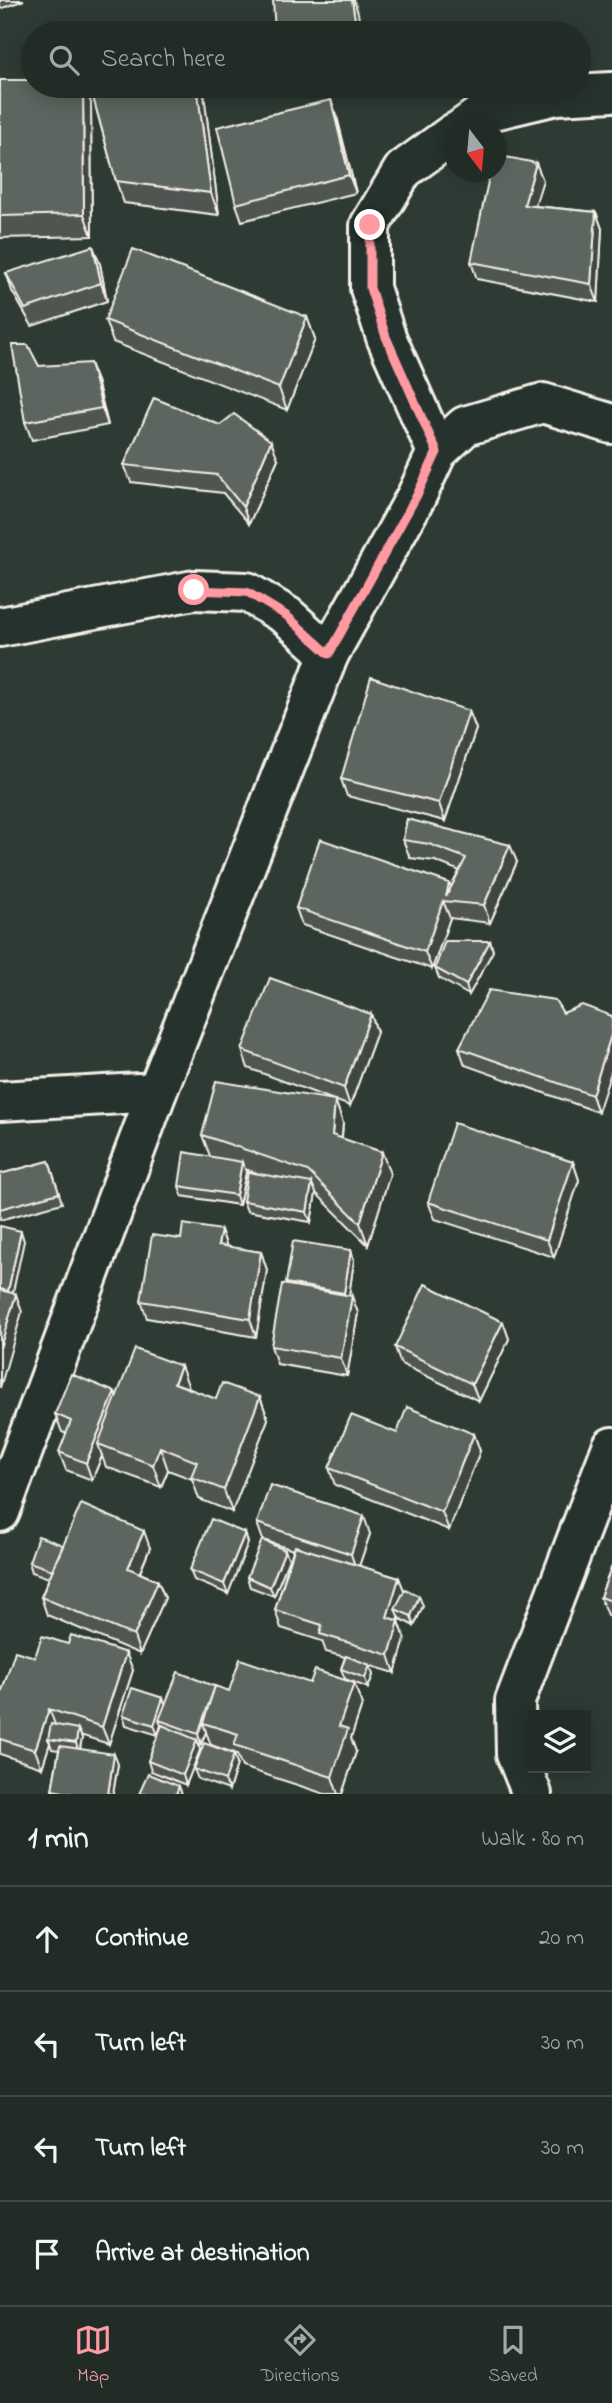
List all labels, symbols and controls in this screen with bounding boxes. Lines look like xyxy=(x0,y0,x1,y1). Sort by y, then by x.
search box xyxy=(21,21,591,98)
icon: search xyxy=(45,41,83,79)
text: Search here xyxy=(101,41,226,79)
north arrow xyxy=(444,119,507,182)
route end xyxy=(354,209,385,240)
route start xyxy=(178,574,209,605)
map controls xyxy=(528,1710,591,1773)
button: layers xyxy=(528,1710,591,1773)
text: 1 min xyxy=(28,1818,89,1862)
text: Walk · 80 m xyxy=(481,1823,584,1856)
icon: ahead xyxy=(28,1920,66,1958)
text: Continue xyxy=(95,1920,188,1958)
text: 20 m xyxy=(539,1922,584,1955)
icon: left xyxy=(28,2025,66,2063)
text: Turn left xyxy=(95,2025,186,2063)
text: 30 m xyxy=(541,2027,584,2060)
icon: left xyxy=(28,2130,66,2168)
text: Turn left xyxy=(95,2130,186,2168)
text: 30 m xyxy=(541,2132,584,2165)
icon: arrive xyxy=(28,2235,66,2273)
text: Arrive at destination xyxy=(95,2235,310,2273)
tab: Map xyxy=(74,2321,112,2390)
tab: Directions xyxy=(261,2321,340,2390)
tab: Saved xyxy=(488,2321,538,2390)

